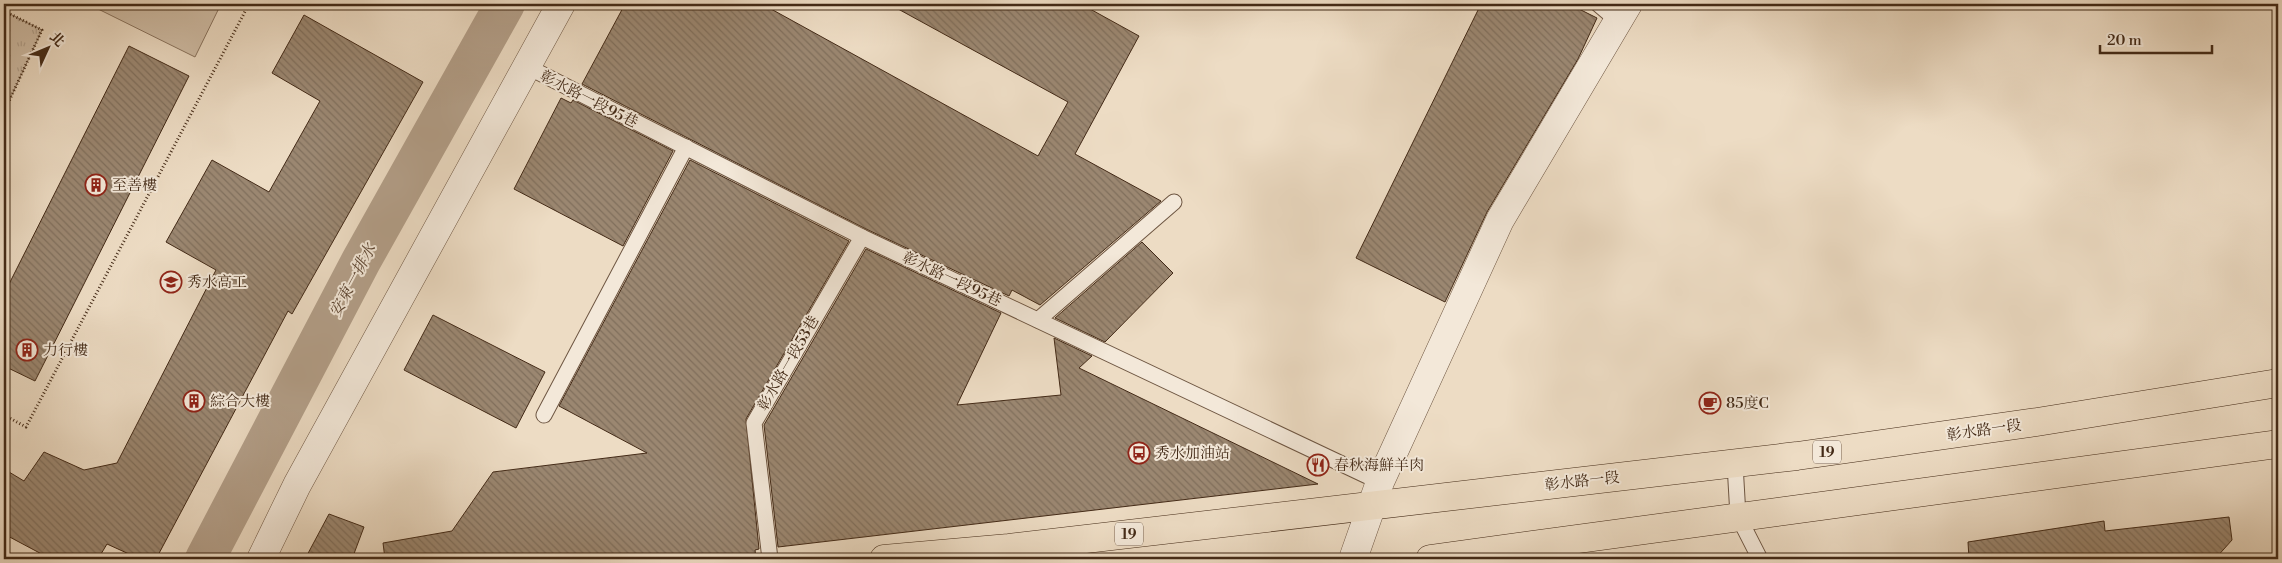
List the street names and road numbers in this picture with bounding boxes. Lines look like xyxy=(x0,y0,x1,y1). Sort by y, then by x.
street label: 彰水路一段95巷 xyxy=(537,67,641,132)
street label: 彰水路一段95巷 xyxy=(899,248,1004,311)
street label: 彰水路一段53巷 xyxy=(754,312,823,414)
street label: 彰水路一段 xyxy=(1946,416,2023,445)
road number: 19 xyxy=(1813,441,1841,464)
street label: 彰水路一段 xyxy=(1544,468,1620,495)
road number: 19 xyxy=(1115,522,1143,546)

